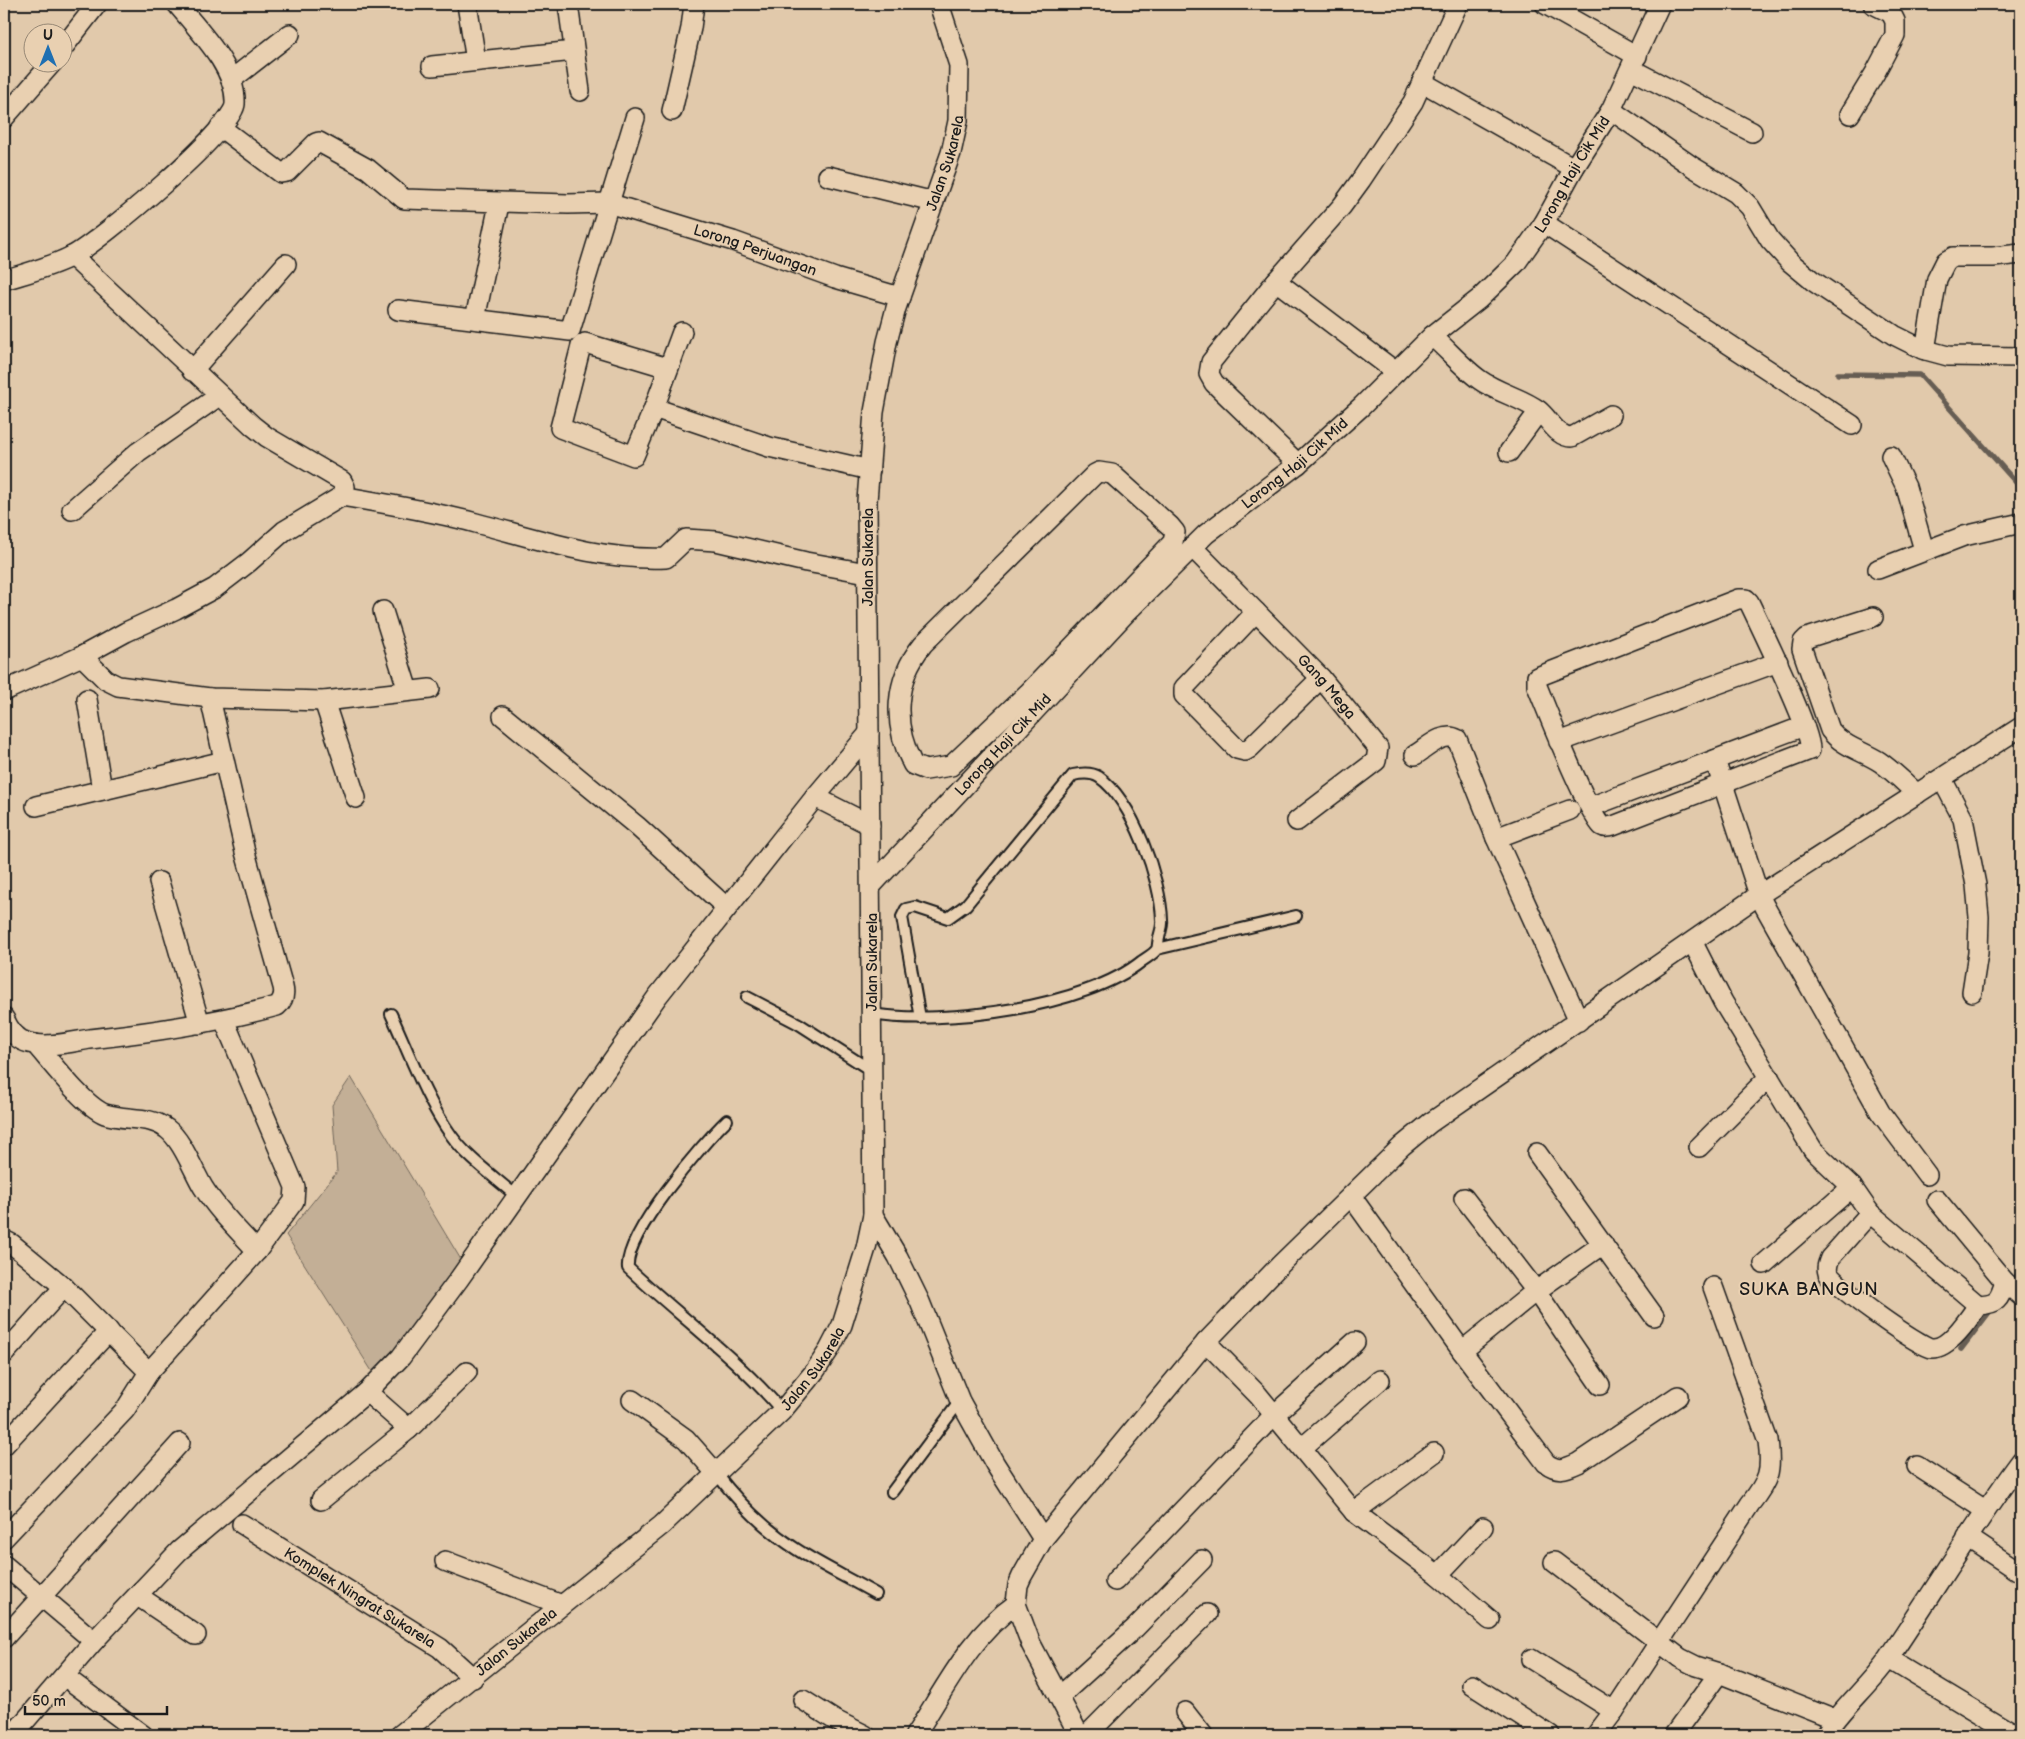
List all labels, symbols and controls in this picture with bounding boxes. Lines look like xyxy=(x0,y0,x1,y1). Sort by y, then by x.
north arrow xyxy=(22,22,72,72)
text: U xyxy=(43,27,53,44)
street label: Lorong Haji Cik Mid xyxy=(1531,113,1615,237)
street label: Jalan Sukarela xyxy=(922,115,968,213)
street label: Lorong Perjuangan xyxy=(691,221,819,281)
street label: Lorong Haji Cik Mid xyxy=(1238,414,1352,514)
street label: Jalan Sukarela xyxy=(859,508,878,606)
street label: Gang Mega xyxy=(1293,650,1360,723)
street label: Lorong Haji Cik Mid xyxy=(951,690,1056,800)
street label: Jalan Sukarela xyxy=(863,913,882,1011)
district label: SUKA BANGUN xyxy=(1739,1279,1879,1300)
street label: Jalan Sukarela xyxy=(777,1324,849,1415)
street label: Komplek Ningrat Sukarela xyxy=(280,1544,439,1653)
street label: Jalan Sukarela xyxy=(472,1604,561,1681)
scale bar xyxy=(25,1684,168,1716)
text: 50 m xyxy=(32,1692,66,1711)

